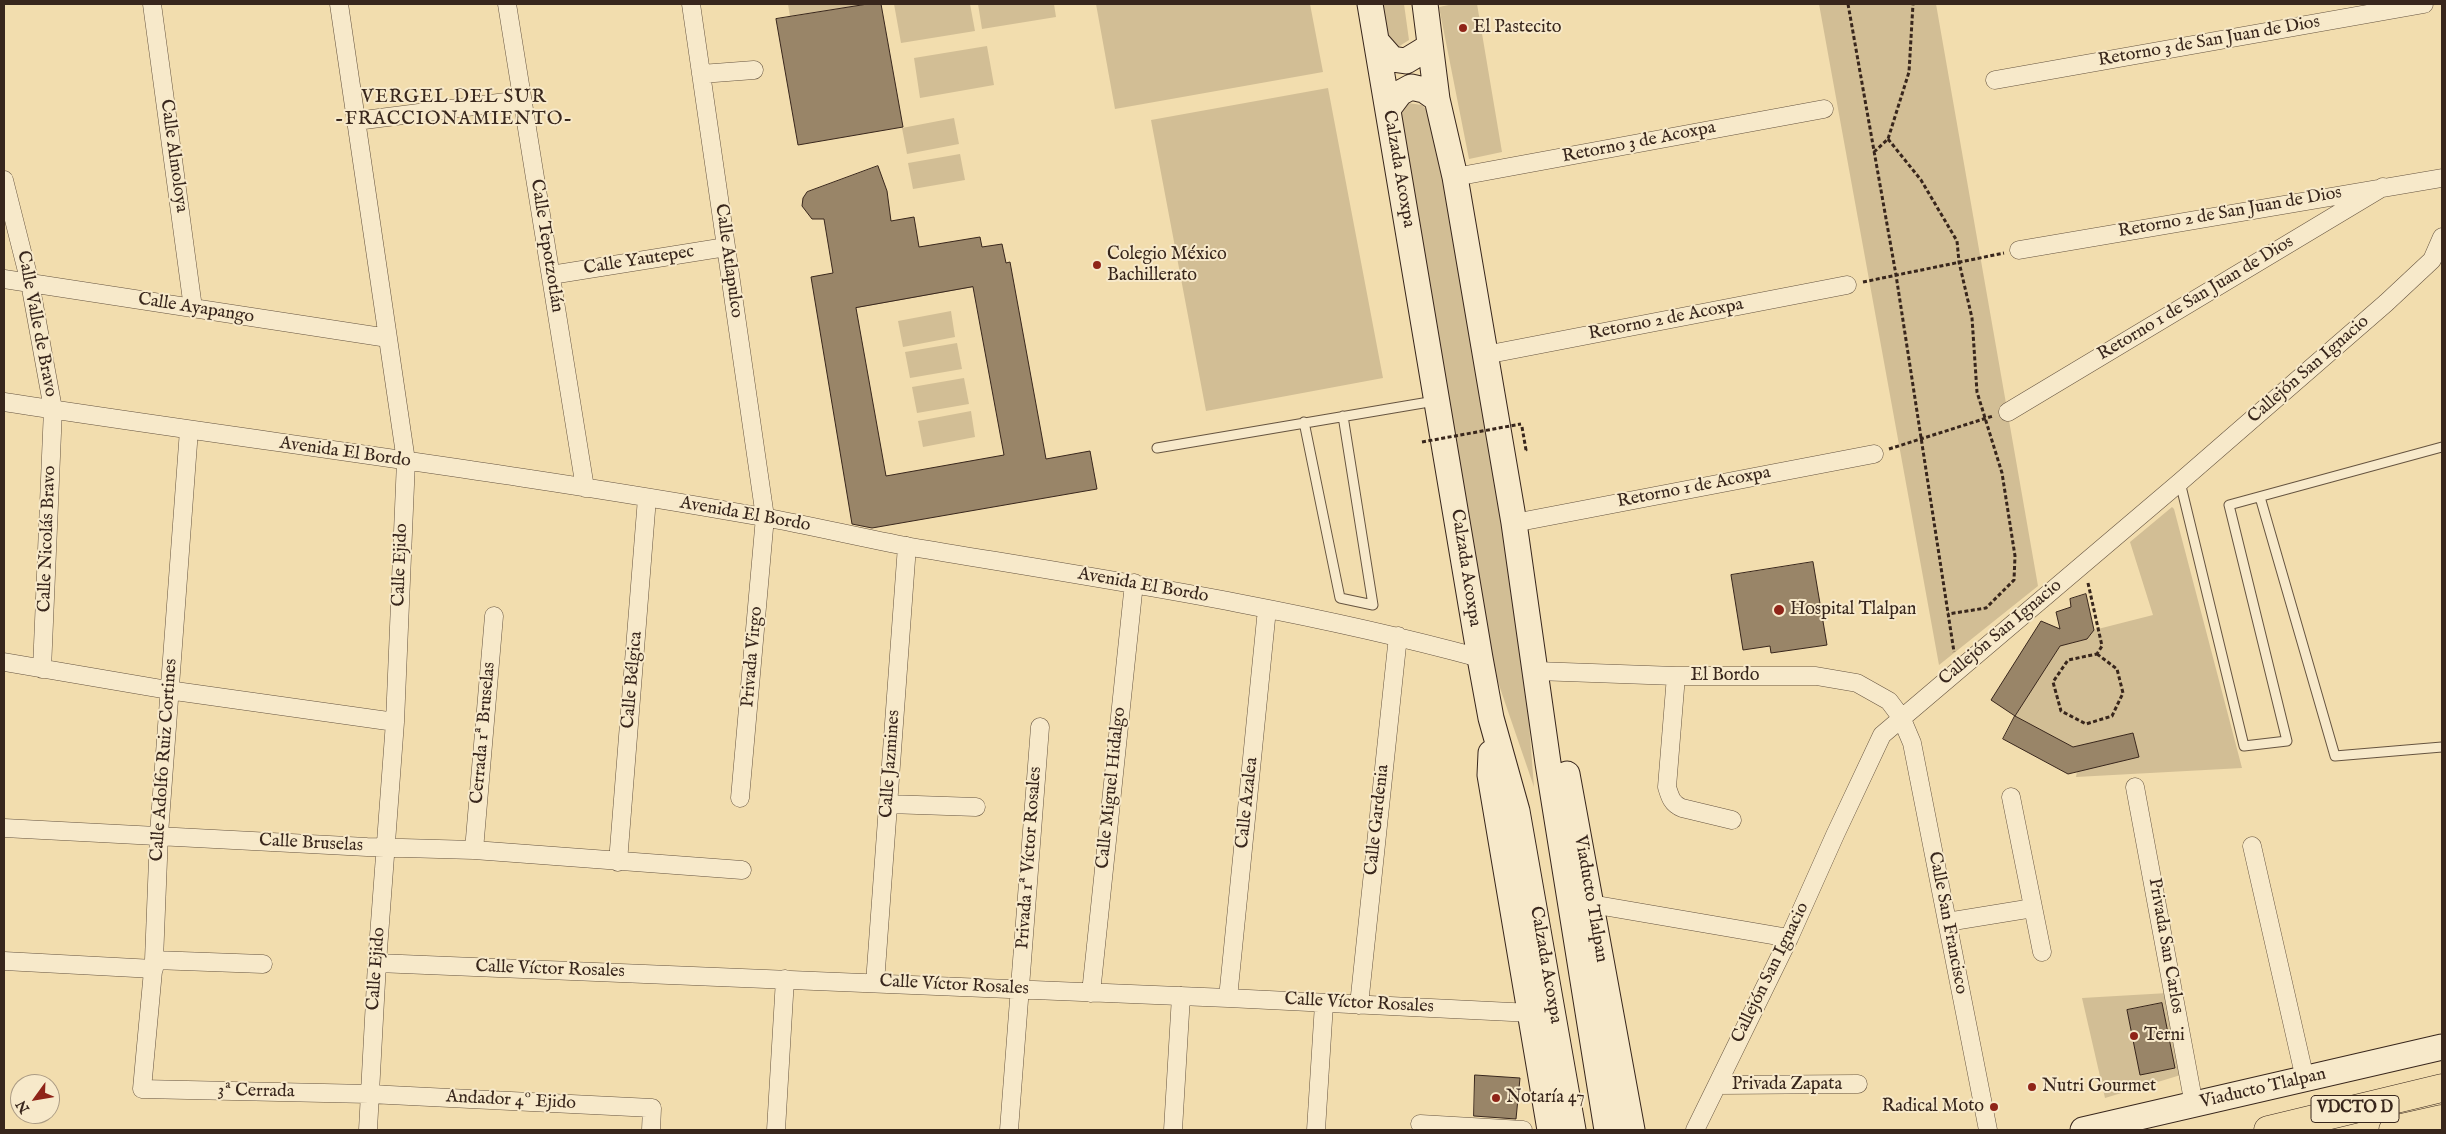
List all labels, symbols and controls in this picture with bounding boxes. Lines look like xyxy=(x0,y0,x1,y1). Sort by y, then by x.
street label: Retorno 3 de San Juan de Dios xyxy=(2096,12,2322,72)
place label: El Pastecito xyxy=(1473,17,1561,39)
marker: El Pastecito xyxy=(1457,22,1469,34)
district label: VERGEL DEL SUR -FRACCIONAMIENTO- xyxy=(333,87,575,131)
street label: Calle Almoloya xyxy=(154,98,192,214)
street label: Calzada Acoxpa xyxy=(1377,109,1419,229)
street label: Retorno 3 de Acoxpa xyxy=(1561,118,1717,168)
street label: Calle Tepotzotlán xyxy=(525,178,567,314)
street label: Retorno 2 de San Juan de Dios xyxy=(2117,183,2343,243)
street label: Calle Atlapulco xyxy=(709,203,747,319)
street label: Retorno 1 de San Juan de Dios xyxy=(2094,232,2298,366)
street label: Calle Yautepec xyxy=(582,242,696,280)
place label: Colegio México Bachillerato xyxy=(1107,244,1227,286)
street label: Calle Valle de Bravo xyxy=(11,249,61,399)
marker: Colegio México Bachillerato xyxy=(1091,259,1103,271)
street label: Calle Ayapango xyxy=(136,289,256,329)
street label: Retorno 2 de Acoxpa xyxy=(1587,294,1745,346)
street label: Callejón San Ignacio xyxy=(2244,311,2374,429)
street label: Avenida El Bordo xyxy=(278,433,412,473)
street label: Retorno 1 de Acoxpa xyxy=(1616,463,1772,513)
street label: Calle Nicolás Bravo xyxy=(35,465,61,613)
street label: Avenida El Bordo xyxy=(678,493,812,537)
street label: Calzada Acoxpa xyxy=(1445,508,1485,628)
street label: Calle Ejido xyxy=(389,523,413,607)
street label: Avenida El Bordo xyxy=(1076,564,1210,608)
street label: Callejón San Ignacio xyxy=(1935,575,2067,691)
place label: Hospital Tlalpan xyxy=(1790,599,1916,621)
marker: Hospital Tlalpan xyxy=(1772,603,1786,617)
street label: Privada Virgo xyxy=(738,606,768,708)
street label: Calle Bélgica xyxy=(618,630,648,730)
street label: Calle Adolfo Ruiz Cortines xyxy=(147,658,183,862)
street label: Cerrada 1ª Bruselas xyxy=(467,661,501,805)
street label: El Bordo xyxy=(1691,665,1759,687)
street label: Calle Miguel Hidalgo xyxy=(1093,706,1131,870)
street label: Calle Jazmines xyxy=(876,709,906,819)
street label: Calle Azalea xyxy=(1232,756,1264,850)
street label: Calle Gardenia xyxy=(1361,764,1395,876)
street label: Privada 1ª Víctor Rosales xyxy=(1013,766,1047,950)
street label: Calle Bruselas xyxy=(258,830,364,858)
street label: Viaducto Tlalpan xyxy=(1568,834,1612,964)
street label: Calle San Francisco xyxy=(1923,850,1971,996)
street label: Privada San Carlos xyxy=(2142,876,2188,1016)
street label: Callejón San Ignacio xyxy=(1728,899,1814,1047)
street label: Calzada Acoxpa xyxy=(1524,905,1566,1025)
street label: Calle Ejido xyxy=(363,927,391,1011)
street label: Calle Víctor Rosales xyxy=(475,957,625,983)
street label: Calle Víctor Rosales xyxy=(879,971,1029,1001)
street label: Calle Víctor Rosales xyxy=(1284,989,1434,1019)
place label: Terni xyxy=(2144,1025,2185,1047)
marker: Terni xyxy=(2128,1030,2140,1042)
street label: Viaducto Tlalpan xyxy=(2198,1064,2328,1114)
north arrow xyxy=(10,1074,60,1124)
street label: Privada Zapata xyxy=(1732,1074,1842,1096)
place label: Nutri Gourmet xyxy=(2042,1076,2156,1098)
street label: 3ª Cerrada xyxy=(217,1081,295,1103)
marker: Nutri Gourmet xyxy=(2026,1081,2038,1093)
street label: Andador 4º Ejido xyxy=(445,1087,577,1115)
place label: Notaría 47 xyxy=(1506,1087,1585,1109)
marker: Notaría 47 xyxy=(1490,1092,1502,1104)
place label: Radical Moto xyxy=(1882,1096,1984,1118)
road number: VDCTO D xyxy=(2311,1096,2399,1122)
text: N xyxy=(12,1097,34,1116)
marker: Radical Moto xyxy=(1988,1101,2000,1113)

